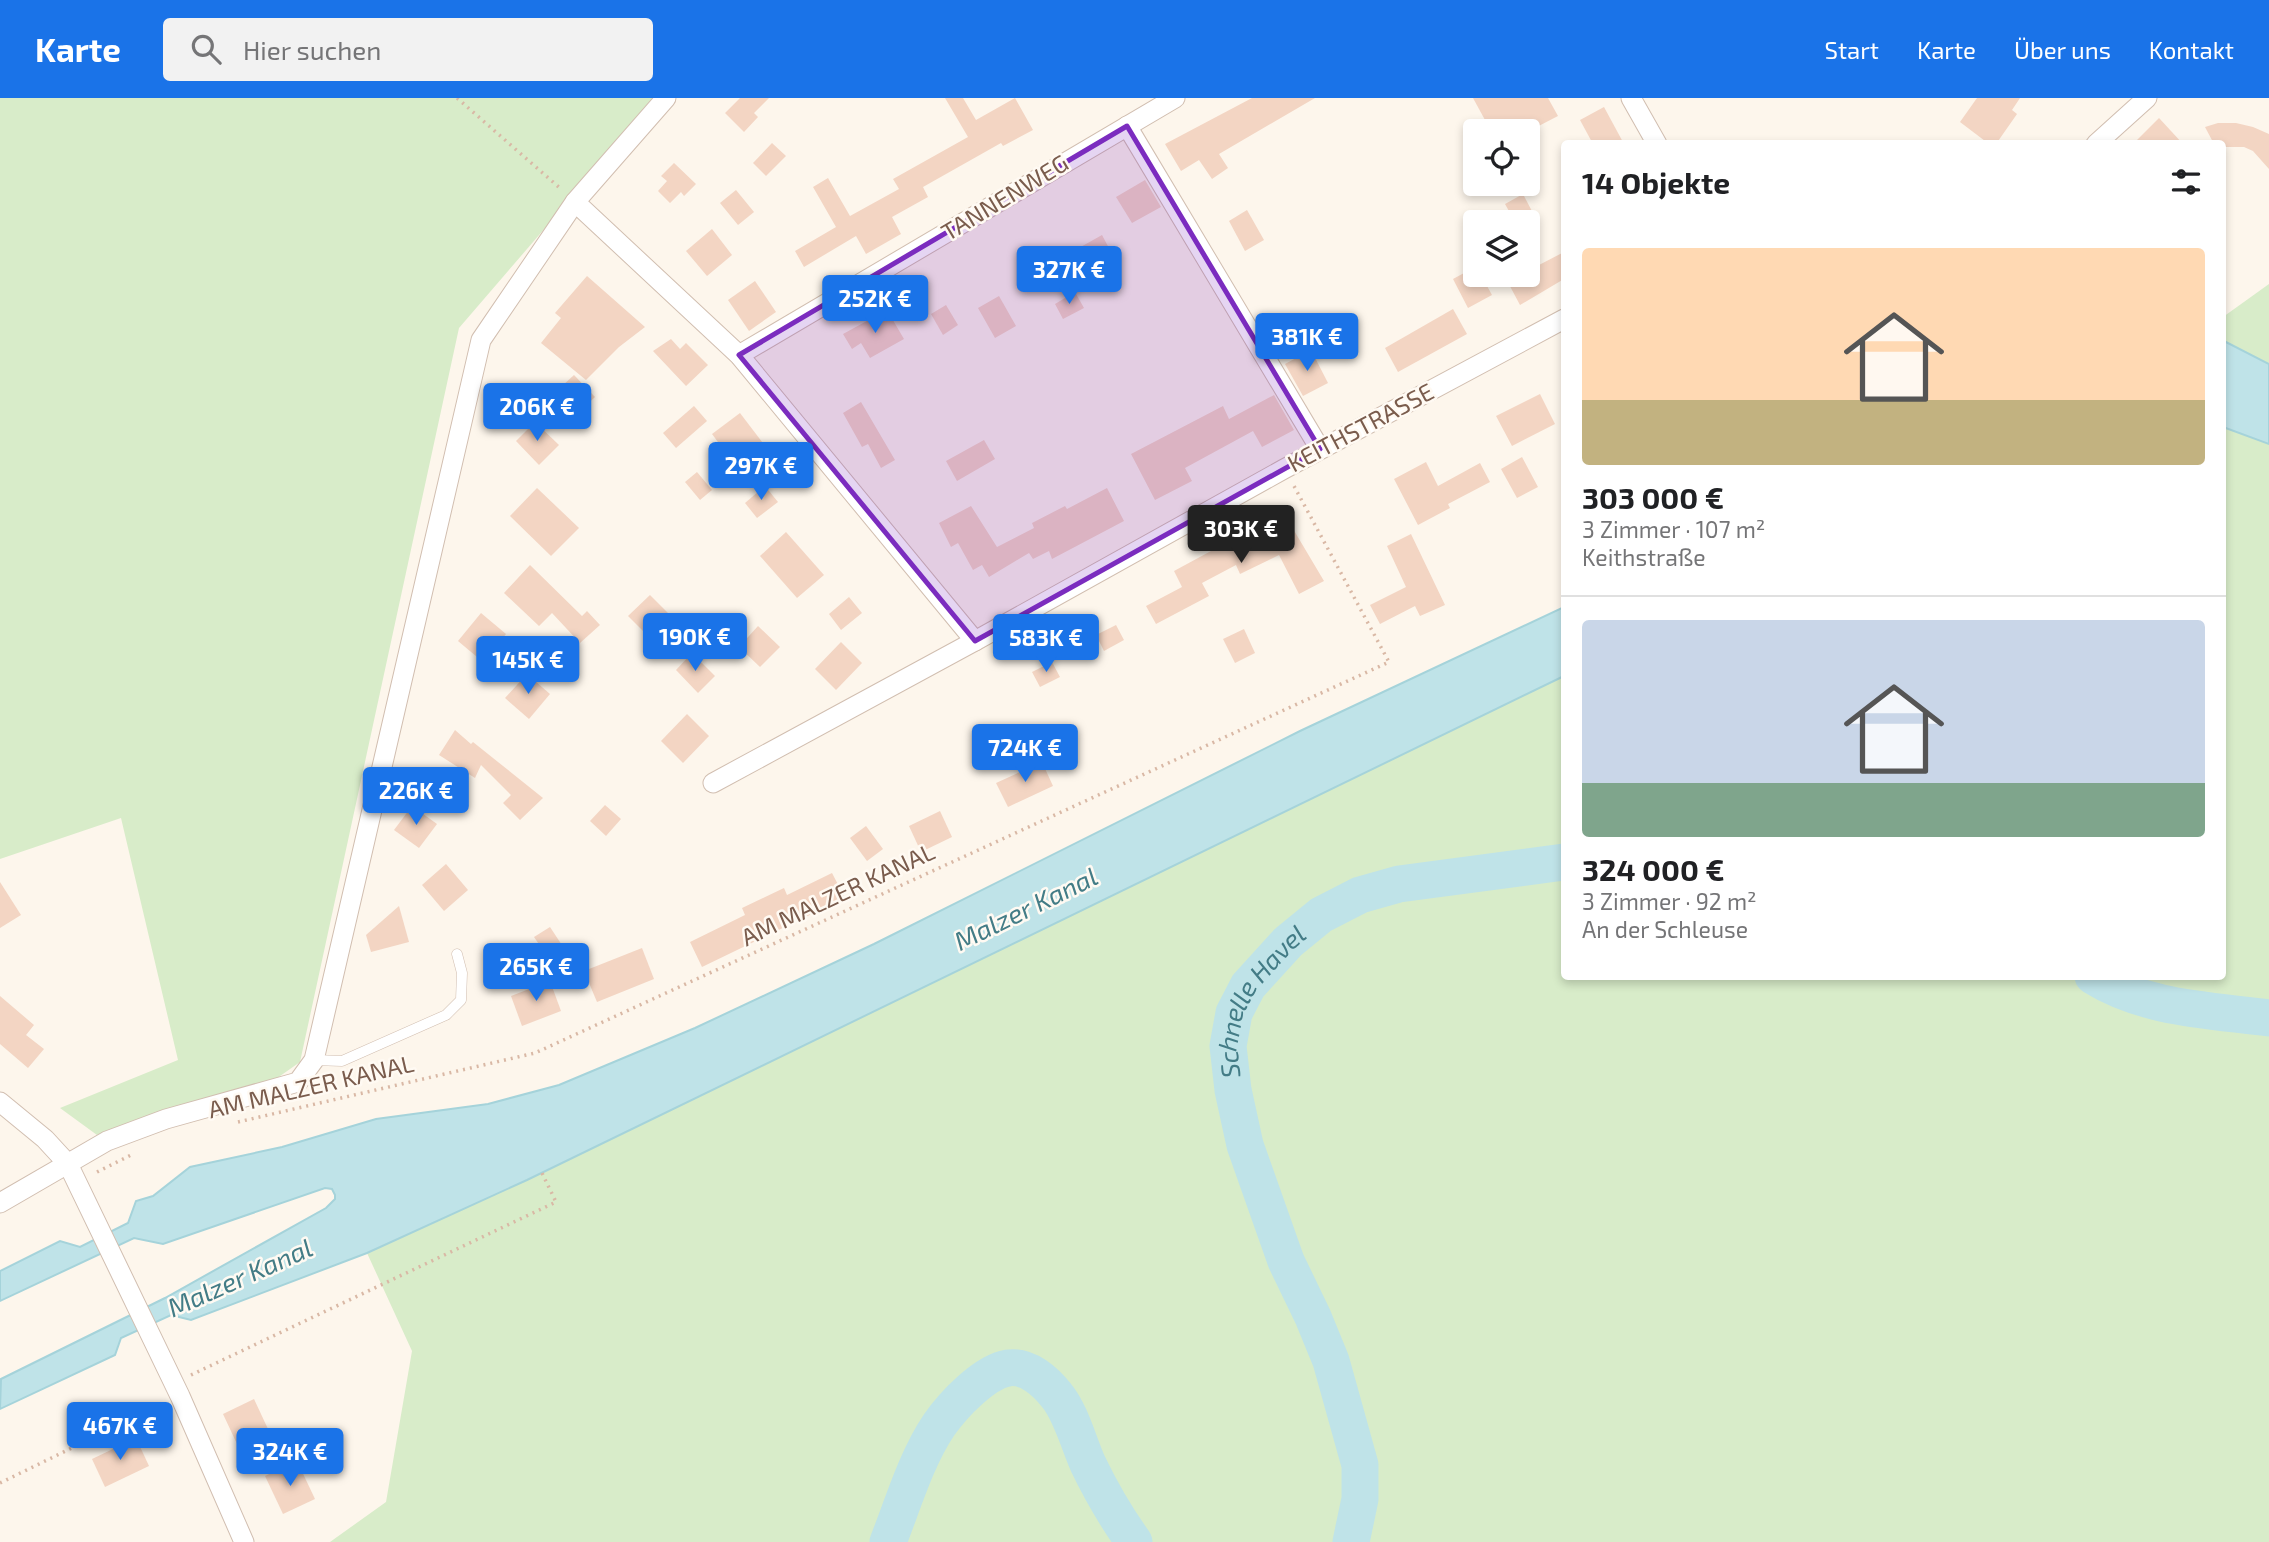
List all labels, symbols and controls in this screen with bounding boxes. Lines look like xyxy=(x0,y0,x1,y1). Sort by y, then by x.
search box xyxy=(163,18,653,81)
text: Karte xyxy=(35,29,121,69)
icon: search xyxy=(187,30,225,68)
text: Hier suchen xyxy=(243,34,381,65)
text: Start xyxy=(1825,35,1879,64)
text: Karte xyxy=(1917,35,1976,64)
text: Über uns xyxy=(2014,35,2111,64)
text: Kontakt xyxy=(2149,35,2234,64)
map controls xyxy=(1463,119,1540,287)
button: locate xyxy=(1463,119,1540,196)
street label: TANNENWEG xyxy=(936,148,1073,246)
icon: filters xyxy=(2167,163,2205,201)
text: 14 Objekte xyxy=(1582,164,1730,200)
button: layers xyxy=(1463,210,1540,287)
pin: 327K € xyxy=(1012,246,1126,306)
text: 327K € xyxy=(1033,255,1105,283)
pin: 252K € xyxy=(818,275,932,335)
text: 252K € xyxy=(838,284,912,312)
icon: home xyxy=(1831,294,1957,420)
pin: 381K € xyxy=(1250,314,1364,373)
text: 381K € xyxy=(1271,322,1343,350)
street label: KEITHSTRASSE xyxy=(1282,376,1438,477)
pin: 206K € xyxy=(480,384,594,443)
text: 206K € xyxy=(499,392,575,420)
pin: 297K € xyxy=(704,442,818,502)
text: 297K € xyxy=(724,451,798,479)
text: 303 000 € xyxy=(1582,479,1724,515)
pin: 303K € xyxy=(1184,505,1298,565)
text: 303K € xyxy=(1204,514,1278,542)
text: 3 Zimmer · 107 m² xyxy=(1582,515,1765,543)
text: Keithstraße xyxy=(1582,543,1706,571)
pin: 190K € xyxy=(638,614,752,673)
pin: 583K € xyxy=(989,614,1103,674)
text: 190K € xyxy=(659,622,731,650)
text: 583K € xyxy=(1009,623,1083,651)
pin: 145K € xyxy=(471,636,585,696)
text: 145K € xyxy=(492,645,564,673)
icon: home xyxy=(1831,666,1957,792)
pin: 724K € xyxy=(968,724,1082,784)
text: 724K € xyxy=(988,733,1062,761)
pin: 226K € xyxy=(359,768,473,827)
text: 226K € xyxy=(379,776,453,804)
street label: AM MALZER KANAL xyxy=(736,836,939,951)
text: 324 000 € xyxy=(1582,851,1725,887)
water label: Malzer Kanal xyxy=(949,860,1102,956)
text: 3 Zimmer · 92 m² xyxy=(1582,887,1757,915)
text: An der Schleuse xyxy=(1582,915,1748,943)
water label: Schnelle Havel xyxy=(1210,917,1311,1080)
pin: 265K € xyxy=(479,944,593,1003)
text: 265K € xyxy=(499,952,573,980)
street label: AM MALZER KANAL xyxy=(205,1048,416,1123)
water label: Malzer Kanal xyxy=(162,1231,317,1322)
pin: 467K € xyxy=(63,1402,177,1462)
text: 467K € xyxy=(83,1411,157,1439)
pin: 324K € xyxy=(233,1428,347,1488)
text: 324K € xyxy=(252,1437,328,1465)

